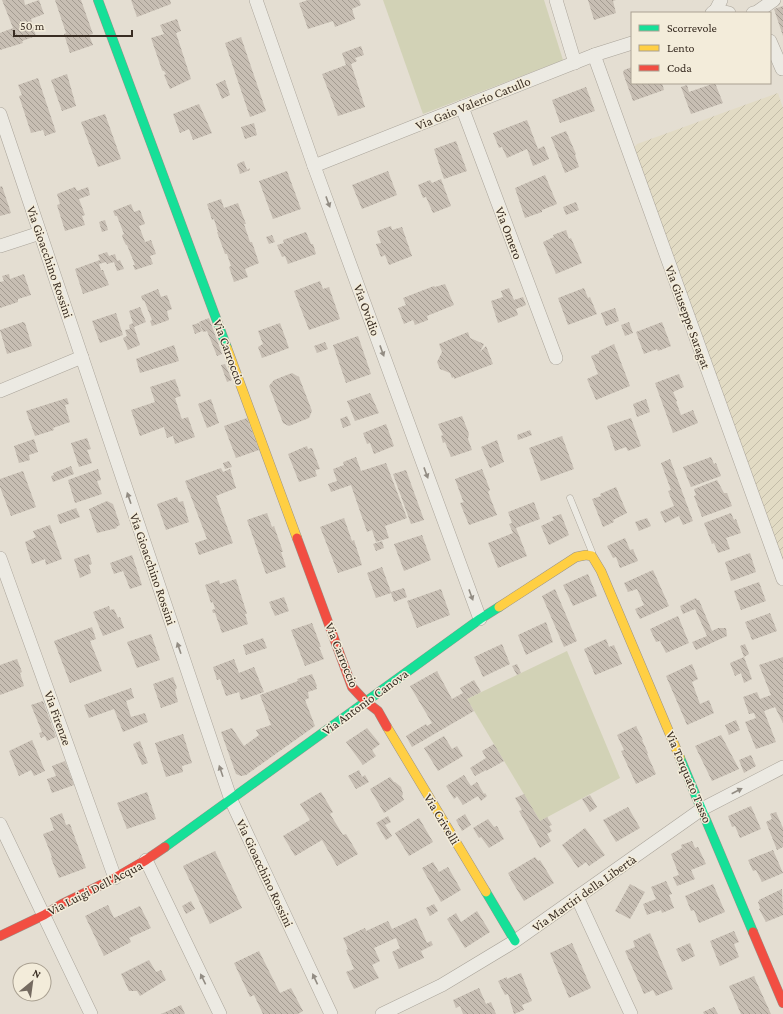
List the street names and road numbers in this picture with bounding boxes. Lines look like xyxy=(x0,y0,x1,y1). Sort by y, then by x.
street label: Via Gaio Valerio Catullo xyxy=(413,73,533,133)
street label: Via Gioacchino Rossini xyxy=(24,204,76,321)
street label: Via Omero xyxy=(492,205,526,261)
street label: Via Giuseppe Saragat xyxy=(662,263,714,372)
street label: Via Ovidio xyxy=(351,282,383,338)
street label: Via Carroccio xyxy=(210,317,248,387)
street label: Via Gioacchino Rossini xyxy=(127,511,179,628)
street label: Via Carroccio xyxy=(322,620,362,690)
street label: Via Antonio Canova xyxy=(319,666,411,738)
street label: Via Firenze xyxy=(41,689,75,748)
street label: Via Torquato Tasso xyxy=(663,729,715,825)
street label: Via Crivelli xyxy=(421,791,463,848)
street label: Via Gioacchino Rossini xyxy=(233,817,297,930)
street label: Via Martiri della Libertà xyxy=(529,851,639,935)
street label: Via Luigi Dell'Acqua xyxy=(45,858,145,918)

